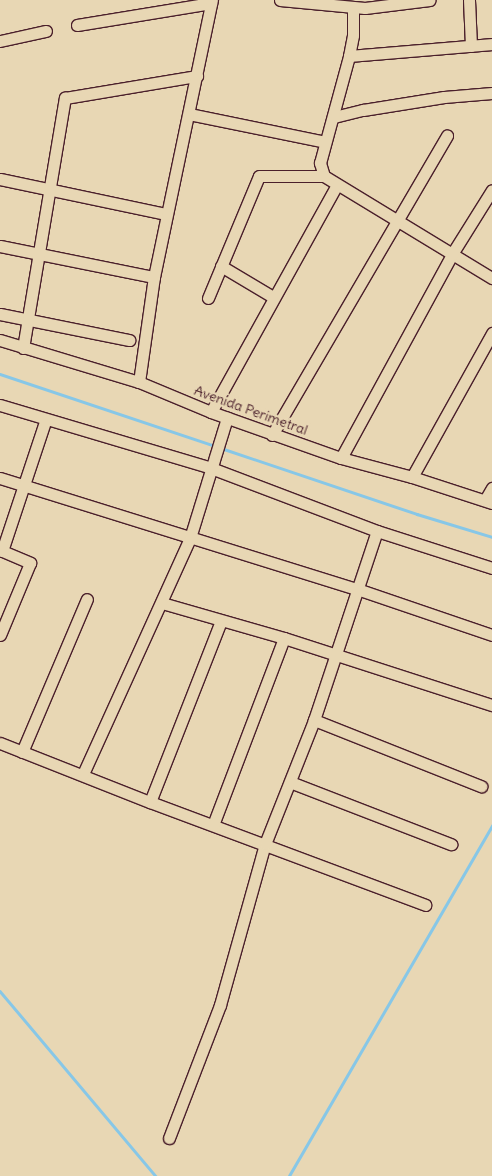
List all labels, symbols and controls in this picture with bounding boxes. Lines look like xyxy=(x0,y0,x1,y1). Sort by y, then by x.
street label: Avenida Perimetral xyxy=(192,382,310,438)

